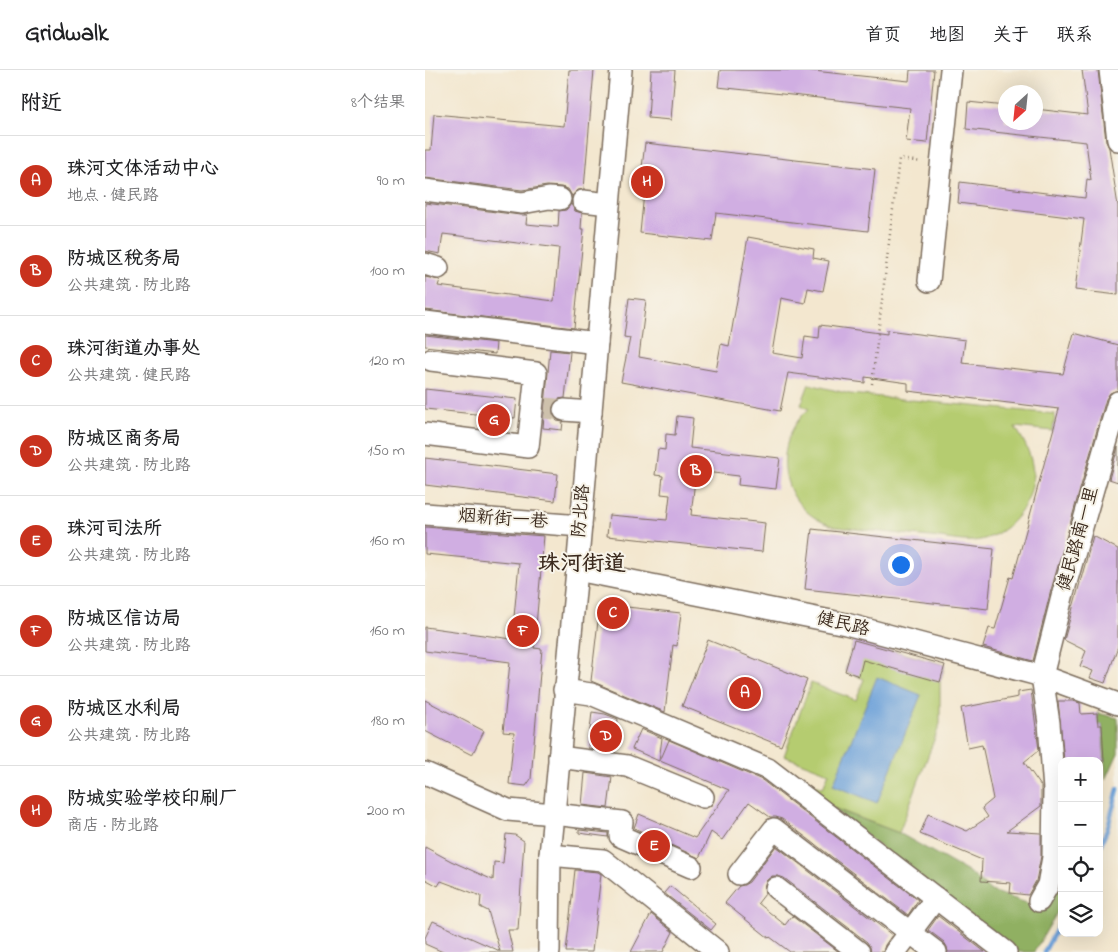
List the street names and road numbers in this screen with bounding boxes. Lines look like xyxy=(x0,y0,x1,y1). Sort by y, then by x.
street label: 防北路 xyxy=(567,483,597,539)
street label: 健民路南一里 xyxy=(1052,484,1106,594)
street label: 烟新街一巷 xyxy=(457,504,549,536)
street label: 健民路 xyxy=(814,606,872,644)

